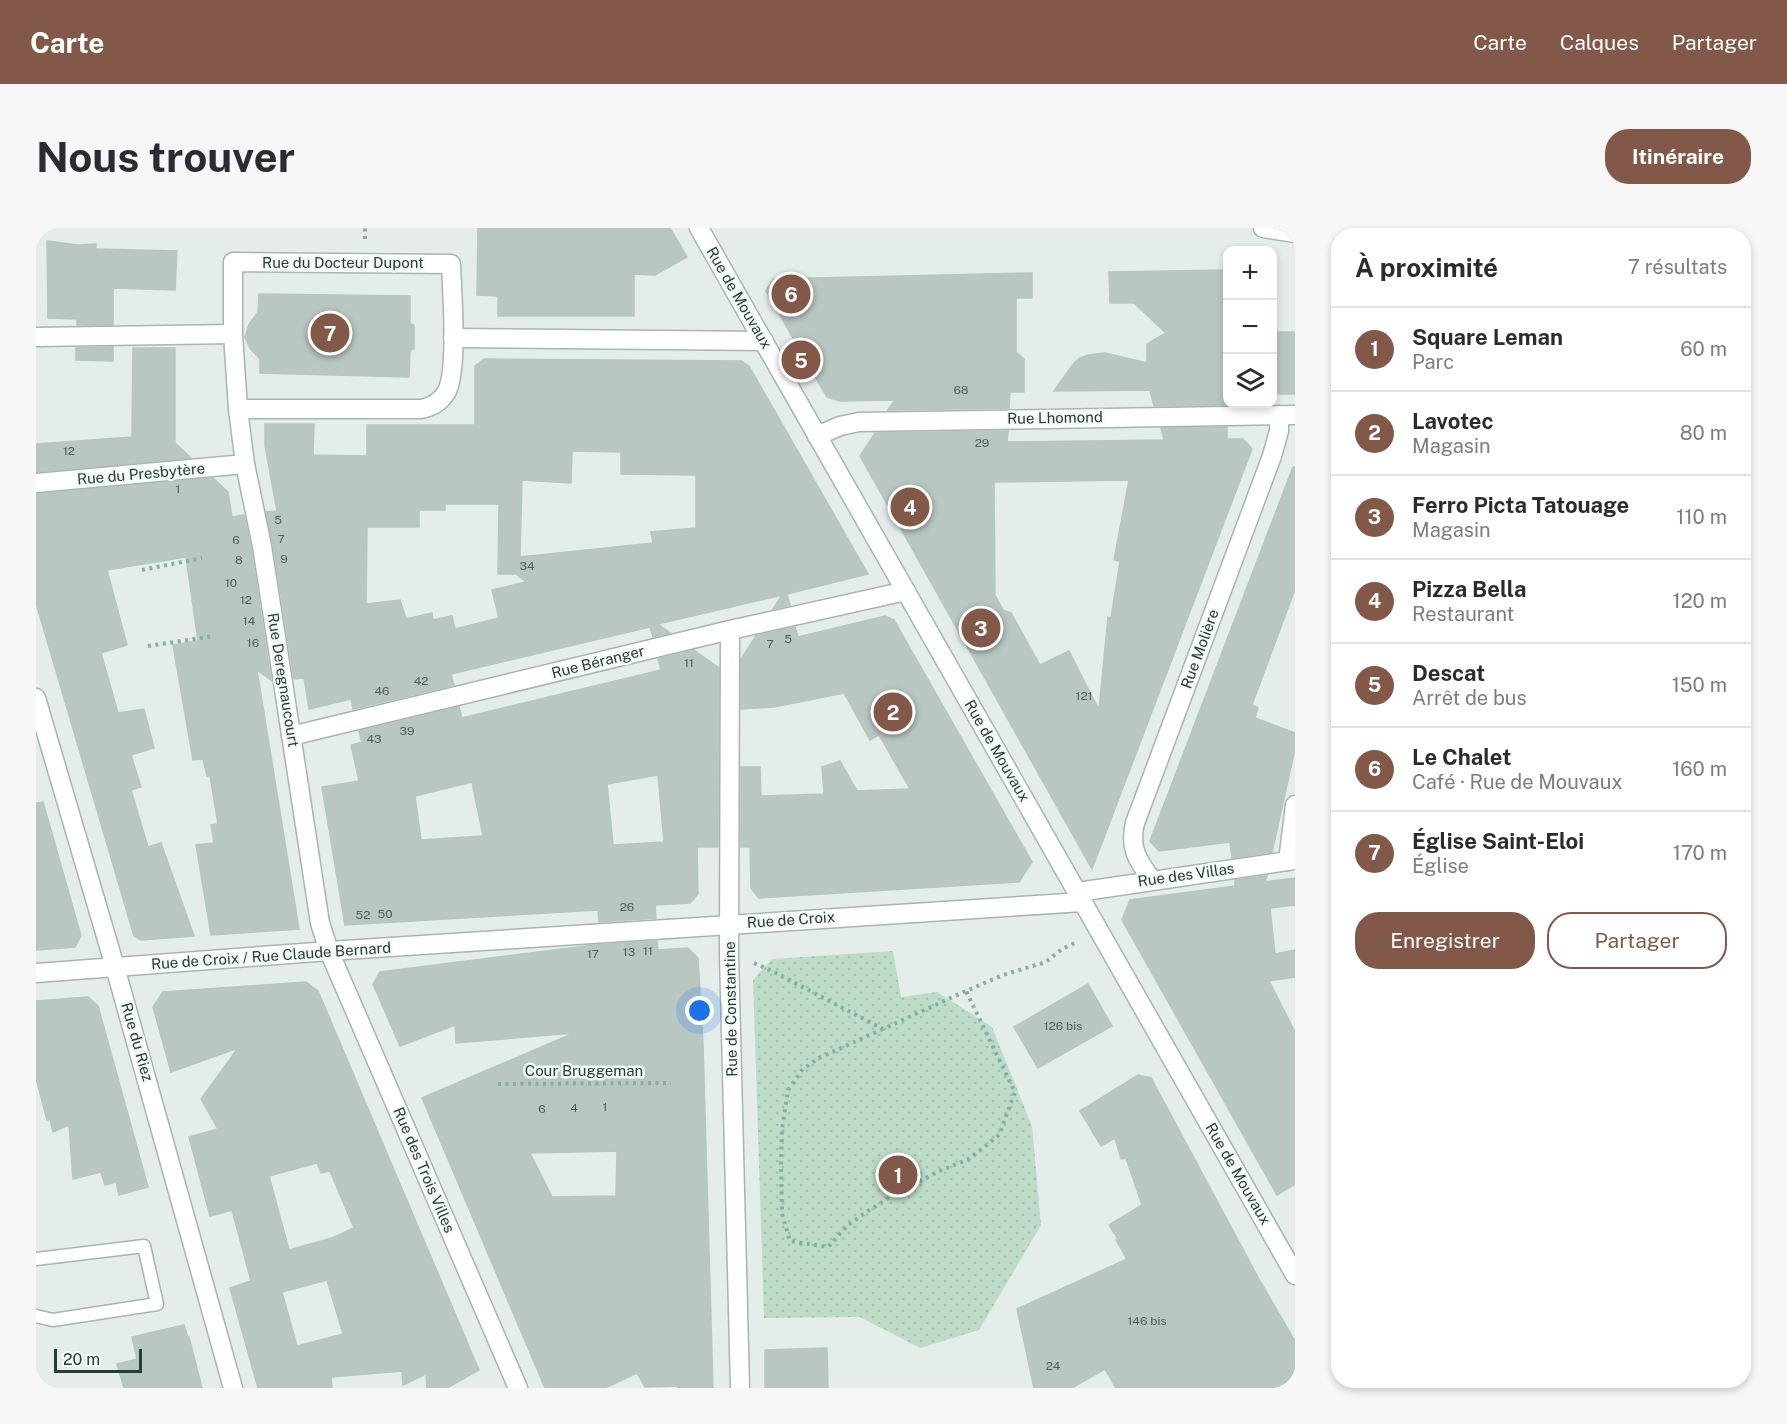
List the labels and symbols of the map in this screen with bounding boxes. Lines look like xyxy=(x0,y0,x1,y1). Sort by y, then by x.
street label: Rue de Mouvaux xyxy=(703,244,775,352)
street label: Rue du Docteur Dupont xyxy=(262,254,424,271)
pin: 6 xyxy=(772,272,810,316)
pin: 7 xyxy=(310,310,350,356)
pin: 5 xyxy=(782,338,820,382)
house number: 68 xyxy=(953,383,969,397)
street label: Rue Lhomond xyxy=(1007,408,1103,427)
house number: 29 xyxy=(975,436,989,450)
house number: 12 xyxy=(63,444,75,458)
street label: Rue du Presbytère xyxy=(76,459,206,488)
house number: 1 xyxy=(176,482,180,496)
pin: 4 xyxy=(890,484,930,530)
house number: 5 xyxy=(274,513,282,527)
house number: 7 xyxy=(277,532,285,546)
house number: 6 xyxy=(232,533,240,547)
house number: 9 xyxy=(280,552,288,566)
house number: 8 xyxy=(235,553,243,567)
house number: 34 xyxy=(519,559,535,573)
house number: 10 xyxy=(225,576,237,590)
house number: 12 xyxy=(240,593,252,607)
pin: 3 xyxy=(962,606,1000,650)
street label: Rue Molière xyxy=(1177,607,1222,691)
street label: Rue Deregnaucourt xyxy=(264,612,303,748)
house number: 14 xyxy=(243,614,256,628)
house number: 5 xyxy=(784,632,792,646)
house number: 16 xyxy=(247,636,259,650)
house number: 7 xyxy=(766,637,774,651)
street label: Rue Béranger xyxy=(550,642,646,681)
house number: 11 xyxy=(684,656,694,670)
house number: 42 xyxy=(414,674,428,688)
house number: 46 xyxy=(374,684,390,698)
house number: 121 xyxy=(1076,689,1092,703)
pin: 2 xyxy=(874,690,912,734)
street label: Rue de Mouvaux xyxy=(961,697,1033,805)
house number: 39 xyxy=(400,724,414,738)
house number: 43 xyxy=(366,732,382,746)
street label: Rue des Villas xyxy=(1137,859,1235,890)
house number: 26 xyxy=(620,900,634,914)
house number: 50 xyxy=(377,907,393,921)
house number: 52 xyxy=(356,908,370,922)
street label: Rue de Croix xyxy=(746,908,836,931)
street label: Rue de Croix / Rue Claude Bernard xyxy=(150,939,392,972)
street label: Rue de Constantine xyxy=(721,941,740,1077)
house number: 11 xyxy=(643,944,653,958)
house number: 13 xyxy=(623,945,635,959)
house number: 17 xyxy=(587,947,599,961)
your location xyxy=(685,996,714,1025)
street label: Rue du Riez xyxy=(118,1001,157,1083)
house number: 126 bis xyxy=(1044,1019,1082,1033)
street label: Cour Bruggeman xyxy=(525,1062,643,1079)
house number: 1 xyxy=(603,1100,607,1114)
house number: 4 xyxy=(570,1101,578,1115)
house number: 6 xyxy=(538,1102,546,1116)
street label: Rue des Trois Villes xyxy=(390,1104,459,1235)
street label: Rue de Mouvaux xyxy=(1202,1120,1274,1228)
pin: 1 xyxy=(878,1152,918,1198)
house number: 146 bis xyxy=(1127,1314,1167,1328)
scale bar xyxy=(54,1346,142,1374)
house number: 24 xyxy=(1046,1359,1061,1373)

